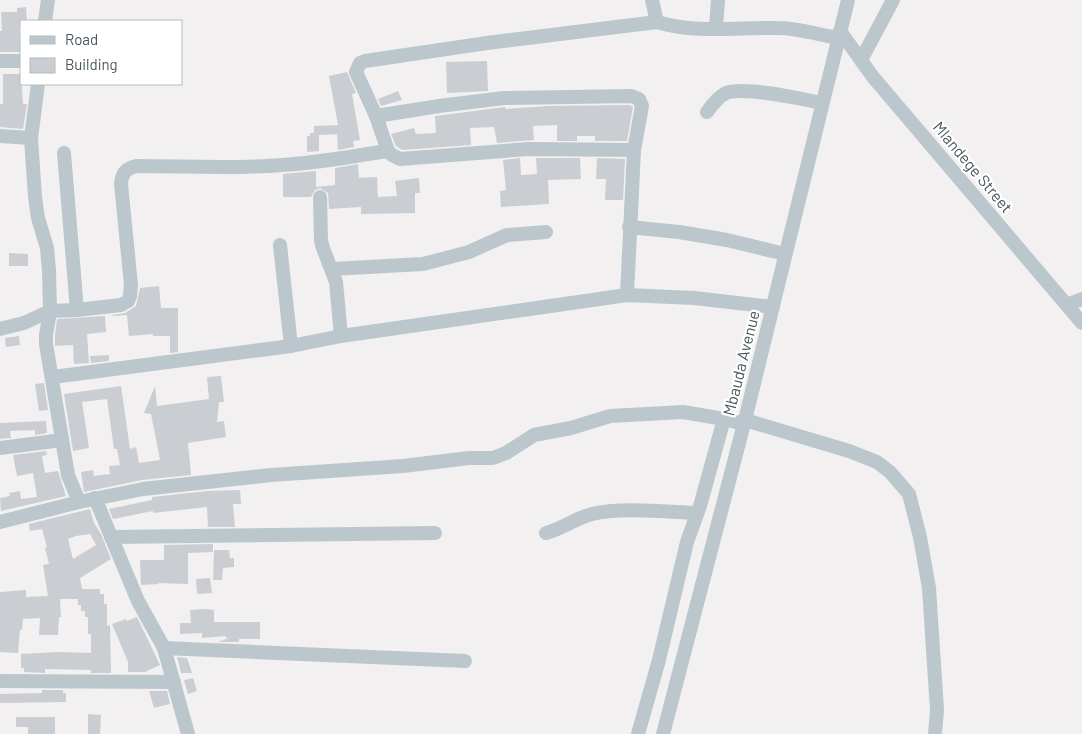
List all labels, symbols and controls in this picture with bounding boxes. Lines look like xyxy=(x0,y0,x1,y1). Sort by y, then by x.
legend xyxy=(20,20,182,85)
text: Road xyxy=(65,30,98,48)
text: Building xyxy=(65,55,118,73)
street label: Mlandege Street xyxy=(930,117,1017,216)
street label: Mbauda Avenue xyxy=(718,308,763,418)

